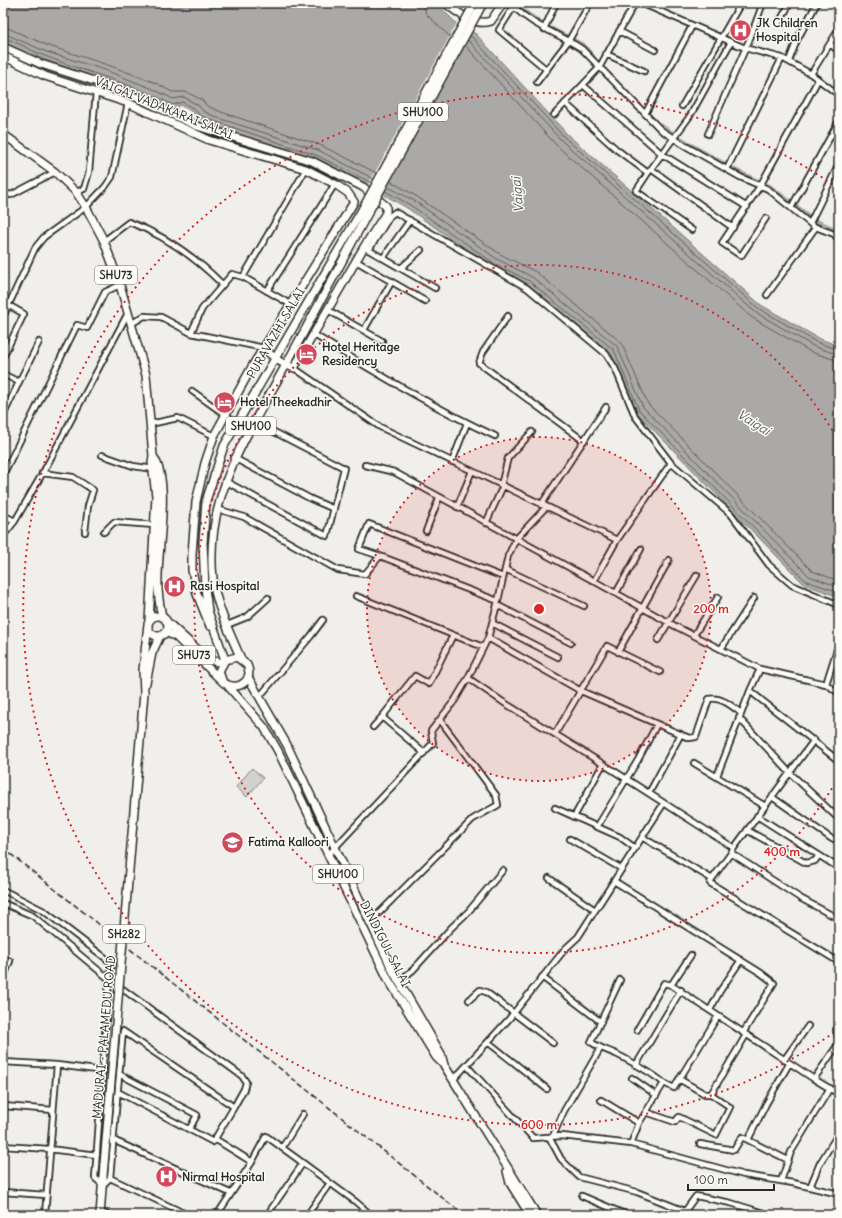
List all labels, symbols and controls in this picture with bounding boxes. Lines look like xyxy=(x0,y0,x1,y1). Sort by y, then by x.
place label: JK Children Hospital xyxy=(756,15,818,45)
hospital icon: JK Children Hospital xyxy=(728,17,754,43)
street label: VAIGAI VADAKARAI SALAI xyxy=(93,73,236,142)
road number: SHU100 xyxy=(398,103,448,121)
water label: Vaigai xyxy=(507,174,528,213)
road number: SHU73 xyxy=(95,266,137,284)
street label: PURAVAZHI SALAI xyxy=(243,285,308,381)
place label: Hotel Heritage Residency xyxy=(322,339,400,369)
hotel icon: Hotel Heritage Residency xyxy=(293,341,319,367)
hotel icon: Hotel Theekadhir xyxy=(212,389,238,415)
place label: Hotel Theekadhir xyxy=(240,394,332,409)
water label: Vaigai xyxy=(734,406,775,440)
road number: SHU100 xyxy=(226,417,276,435)
hospital icon: Rasi Hospital xyxy=(161,573,187,599)
place label: Rasi Hospital xyxy=(190,578,260,594)
text: 200 m xyxy=(693,601,729,616)
centre of rings xyxy=(532,602,546,616)
road number: SHU73 xyxy=(173,646,215,664)
school or university icon: Fatima Kalloori xyxy=(219,829,245,855)
place label: Fatima Kalloori xyxy=(248,834,329,849)
text: 400 m xyxy=(764,844,801,859)
road number: SHU100 xyxy=(313,865,363,883)
street label: DINDIGUL SALAI xyxy=(357,898,414,990)
road number: SH282 xyxy=(103,925,145,943)
street label: MADURAI - PALAMEDU ROAD xyxy=(89,955,118,1119)
text: 600 m xyxy=(521,1117,558,1132)
hospital icon: Nirmal Hospital xyxy=(153,1164,179,1190)
scale bar xyxy=(688,1166,774,1192)
place label: Nirmal Hospital xyxy=(182,1169,265,1185)
text: 100 m xyxy=(694,1172,728,1187)

